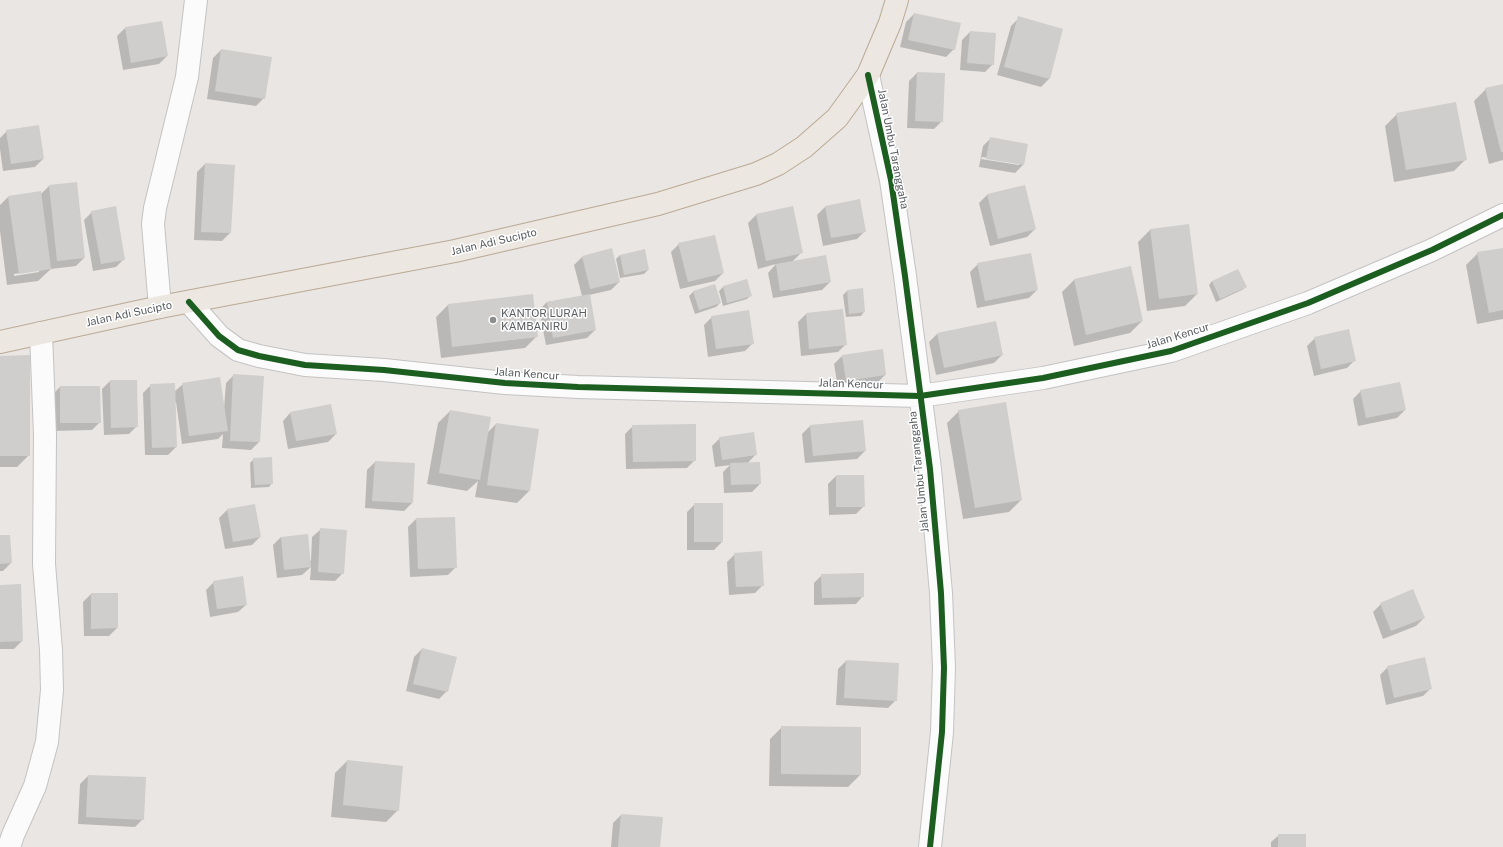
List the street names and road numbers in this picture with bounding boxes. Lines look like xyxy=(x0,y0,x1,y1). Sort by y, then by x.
street label: Jalan Umbu Taranggaha xyxy=(875,88,911,210)
street label: Jalan Adi Sucipto xyxy=(450,226,538,258)
street label: Jalan Adi Sucipto xyxy=(85,298,173,330)
street label: Jalan Kencur xyxy=(1145,320,1211,352)
street label: Jalan Kencur xyxy=(494,365,560,383)
street label: Jalan Kencur xyxy=(818,376,884,392)
street label: Jalan Umbu Taranggaha xyxy=(906,411,932,533)

